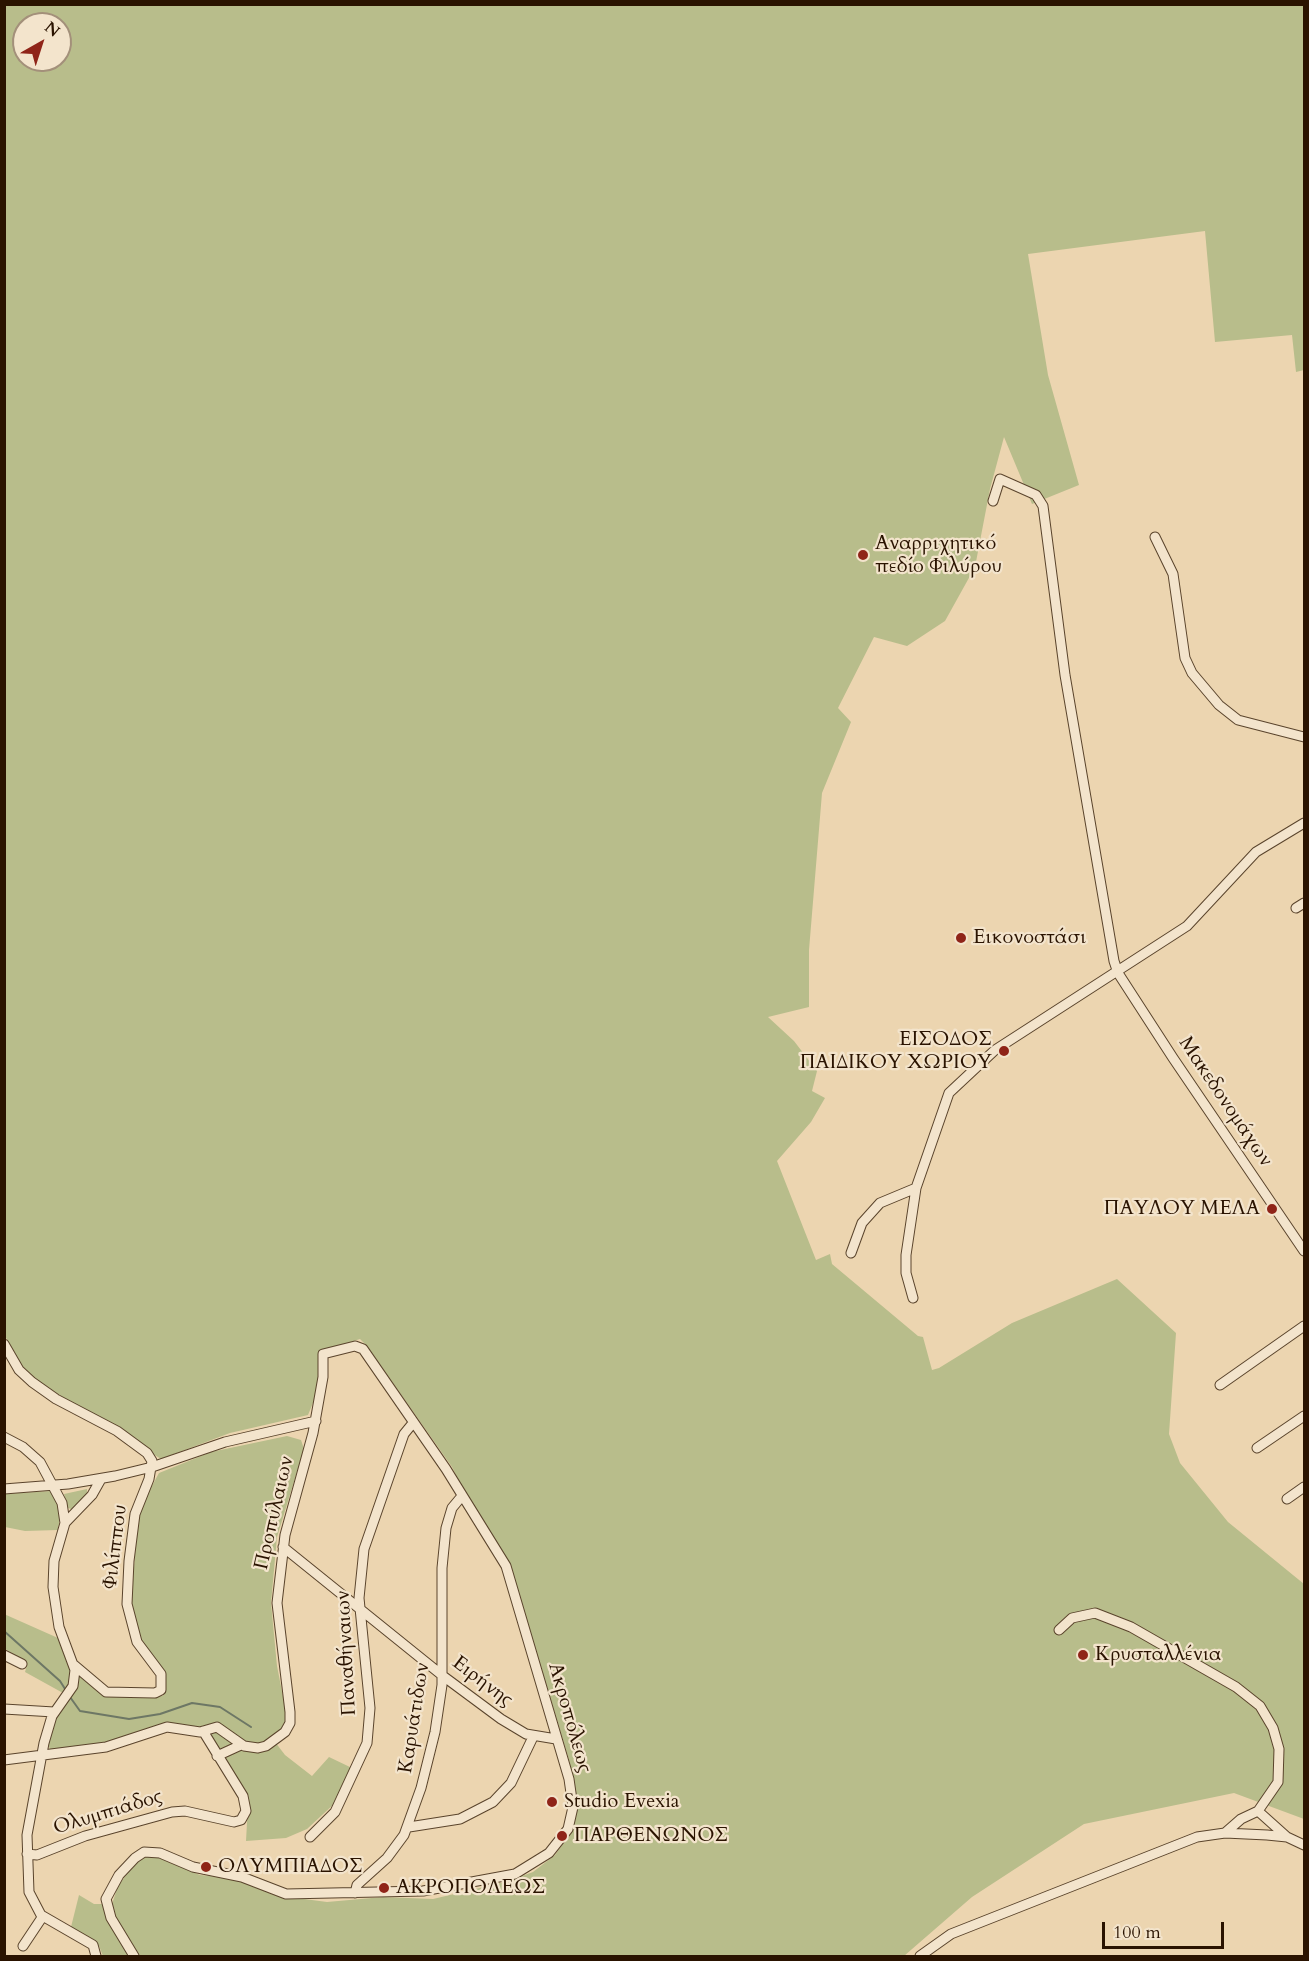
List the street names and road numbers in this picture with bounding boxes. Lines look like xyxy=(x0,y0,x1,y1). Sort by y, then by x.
street label: Μακεδονομάχων xyxy=(1173,1033,1277,1171)
street label: Προπύλαιων xyxy=(250,1454,300,1572)
street label: Φιλίππου xyxy=(99,1503,133,1591)
street label: Παναθήναιων xyxy=(332,1590,362,1716)
street label: Ειρήνης xyxy=(447,1651,517,1713)
street label: Ακροπόλεως xyxy=(542,1660,596,1776)
street label: Καρυάτιδων xyxy=(394,1661,436,1775)
street label: Ολυμπιάδος xyxy=(51,1785,165,1841)

